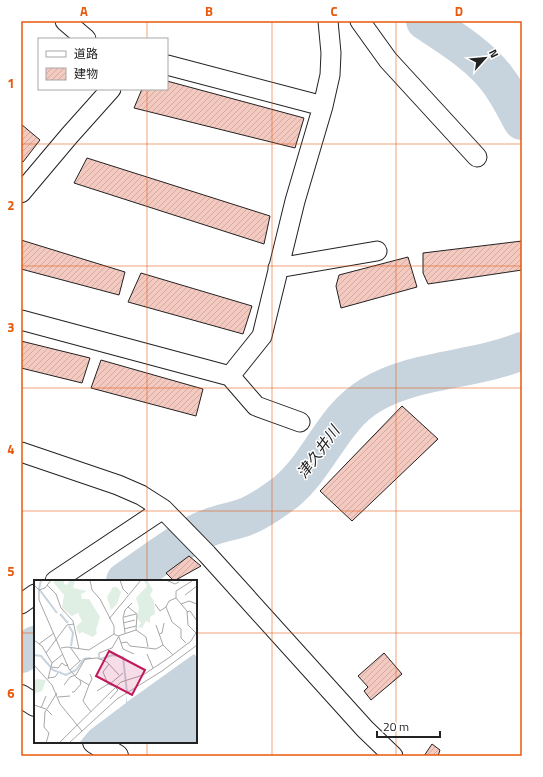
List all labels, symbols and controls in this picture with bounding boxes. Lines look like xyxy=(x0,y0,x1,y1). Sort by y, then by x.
text: A xyxy=(80,1,88,21)
text: B xyxy=(205,1,213,21)
text: C xyxy=(330,1,338,21)
text: D xyxy=(455,1,463,21)
legend xyxy=(38,38,168,90)
north arrow xyxy=(465,38,505,78)
text: 道路 xyxy=(74,44,98,63)
text: N xyxy=(485,46,503,60)
text: 建物 xyxy=(74,64,98,83)
text: 1 xyxy=(7,73,15,93)
text: 2 xyxy=(7,195,15,215)
text: 3 xyxy=(7,317,15,337)
water label: 津久井川 xyxy=(291,419,346,483)
text: 4 xyxy=(7,439,15,459)
text: 5 xyxy=(7,561,15,581)
inset map xyxy=(34,580,197,743)
text: 6 xyxy=(7,683,15,703)
scale bar xyxy=(377,713,440,739)
text: 20 m xyxy=(383,717,409,736)

